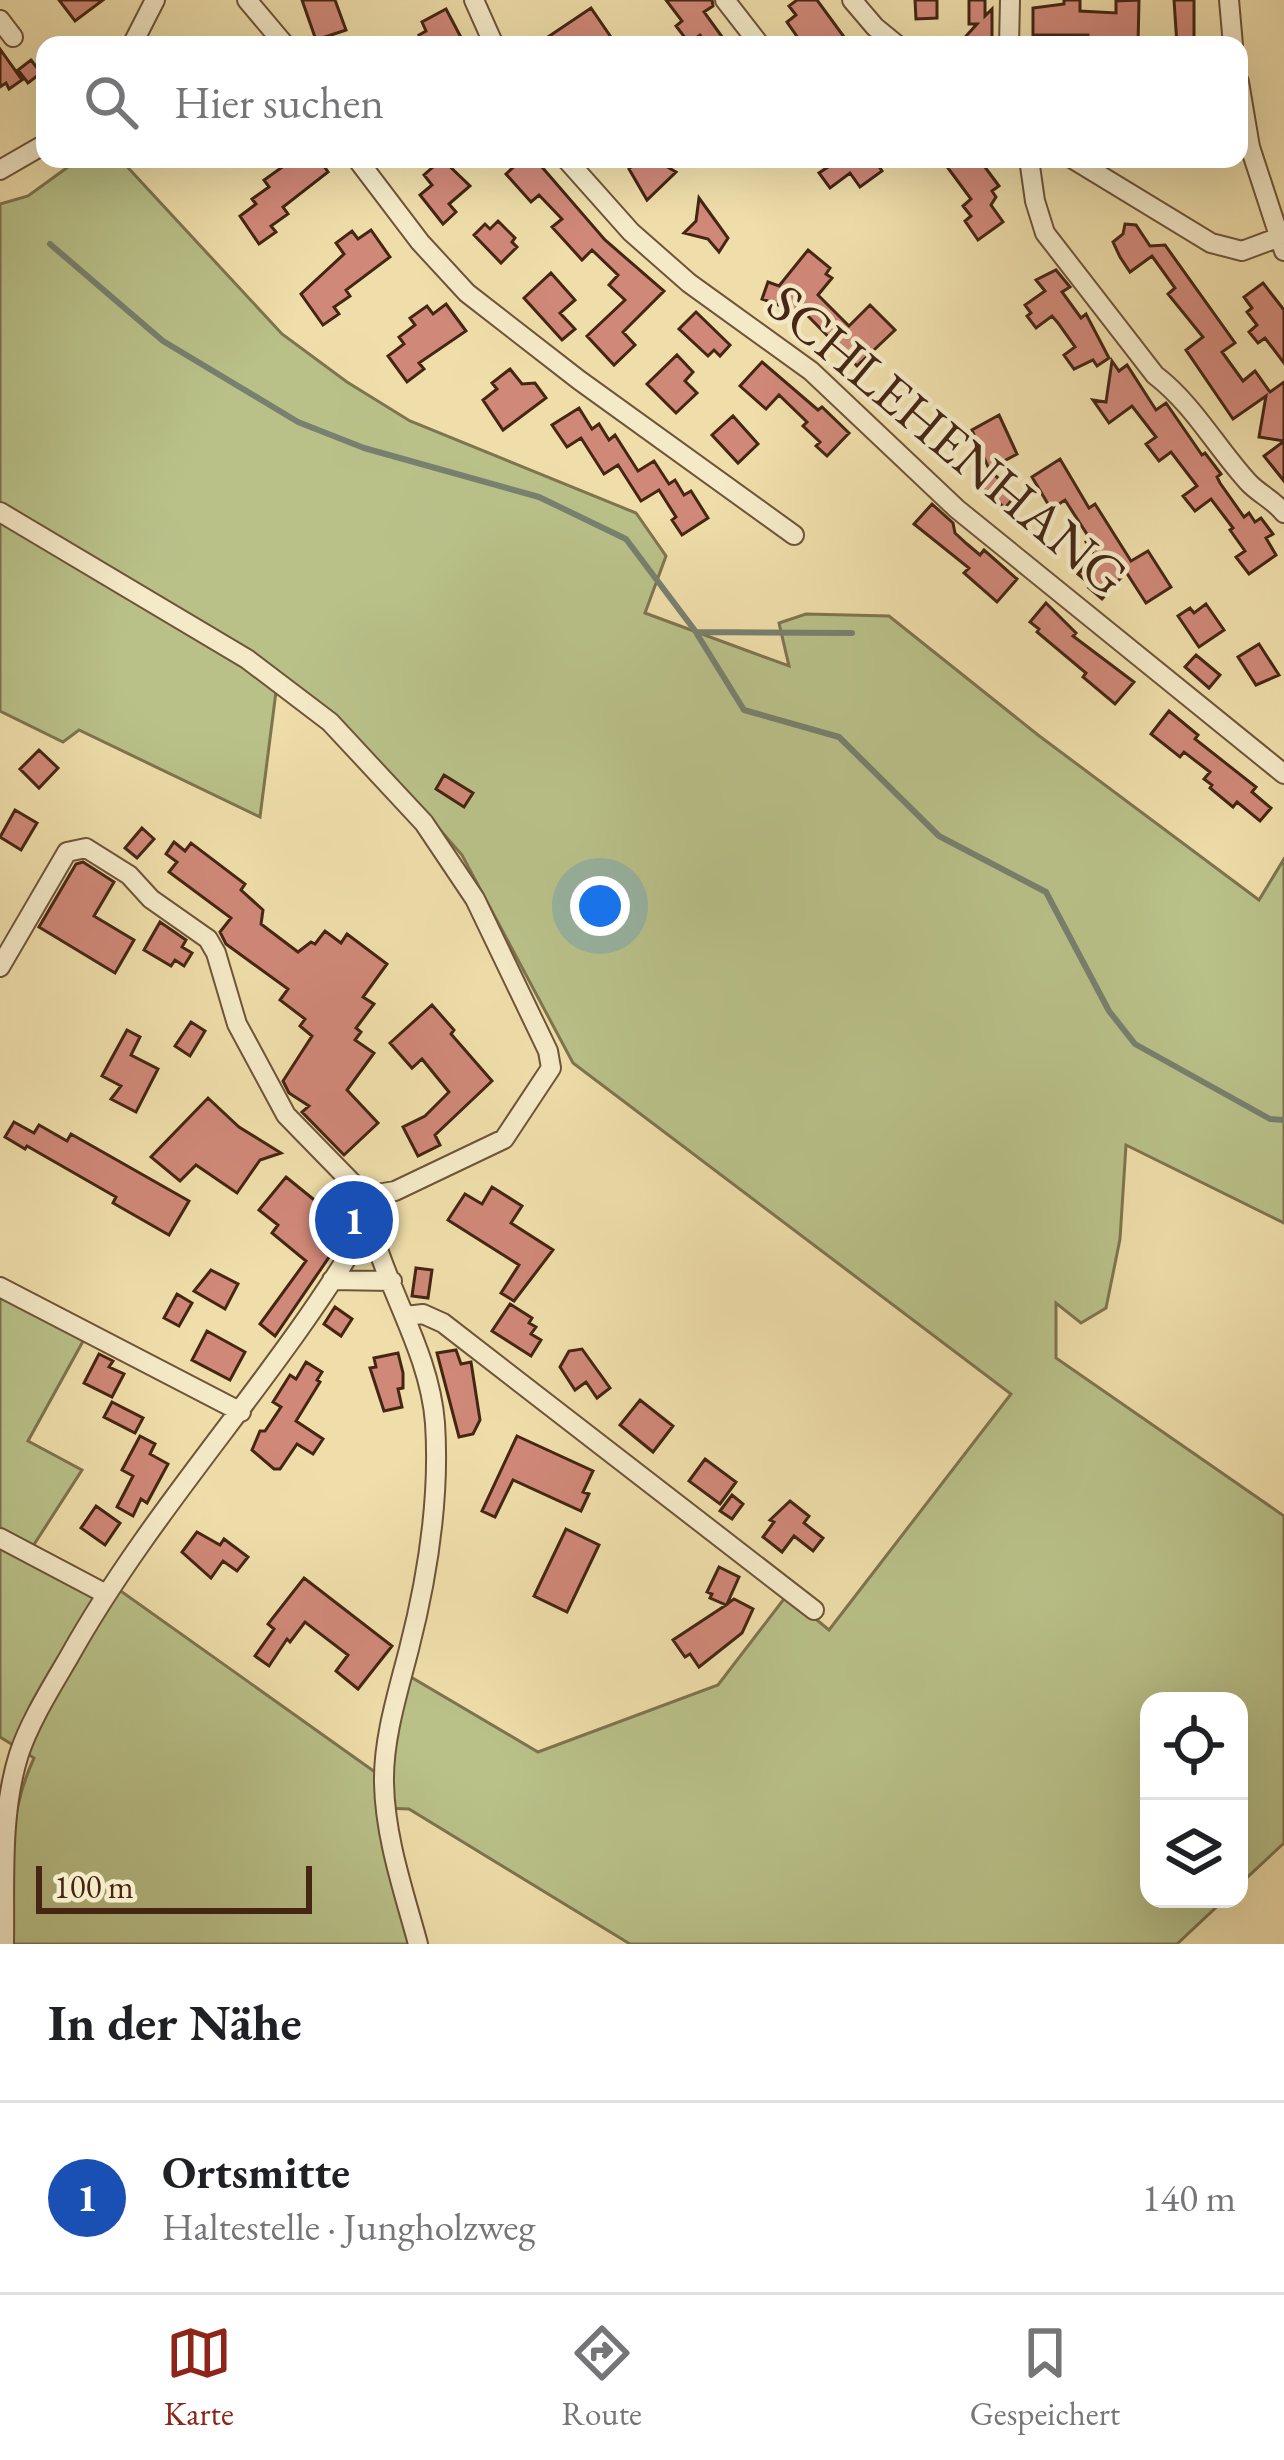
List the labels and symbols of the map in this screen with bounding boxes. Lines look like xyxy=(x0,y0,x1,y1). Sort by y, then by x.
street label: SCHLEHENHANG xyxy=(753,268,1143,610)
your location xyxy=(570,876,630,936)
pin: 1 xyxy=(315,1175,393,1265)
scale bar xyxy=(36,1860,312,1913)

